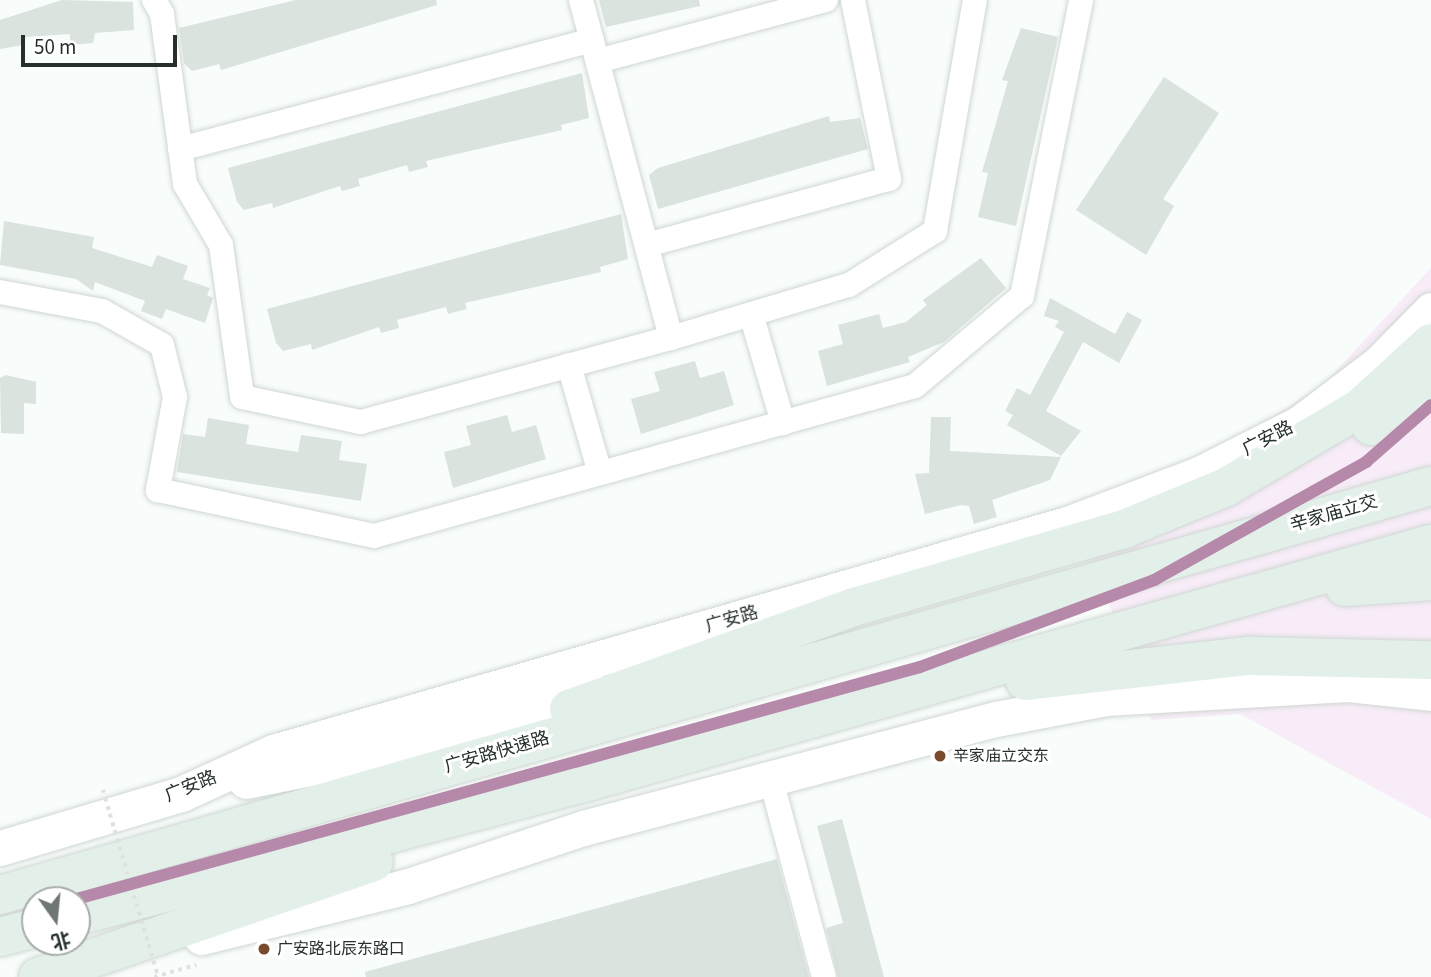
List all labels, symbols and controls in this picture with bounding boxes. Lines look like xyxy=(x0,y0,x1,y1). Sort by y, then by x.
scale bar xyxy=(24,21,180,65)
text: 50 m xyxy=(34,32,76,62)
street label: 广安路 xyxy=(1239,417,1297,461)
street label: 辛家庙立交 xyxy=(1288,491,1380,537)
street label: 广安路 xyxy=(703,602,761,638)
street label: 广安路快速路 xyxy=(442,728,552,778)
place label: 辛家庙立交东 xyxy=(953,746,1049,766)
marker: 辛家庙立交东 xyxy=(933,749,947,763)
street label: 广安路 xyxy=(162,767,220,807)
north arrow xyxy=(21,886,91,956)
text: 北 xyxy=(48,924,74,955)
place label: 广安路北辰东路口 xyxy=(277,939,405,959)
marker: 广安路北辰东路口 xyxy=(257,942,271,956)

